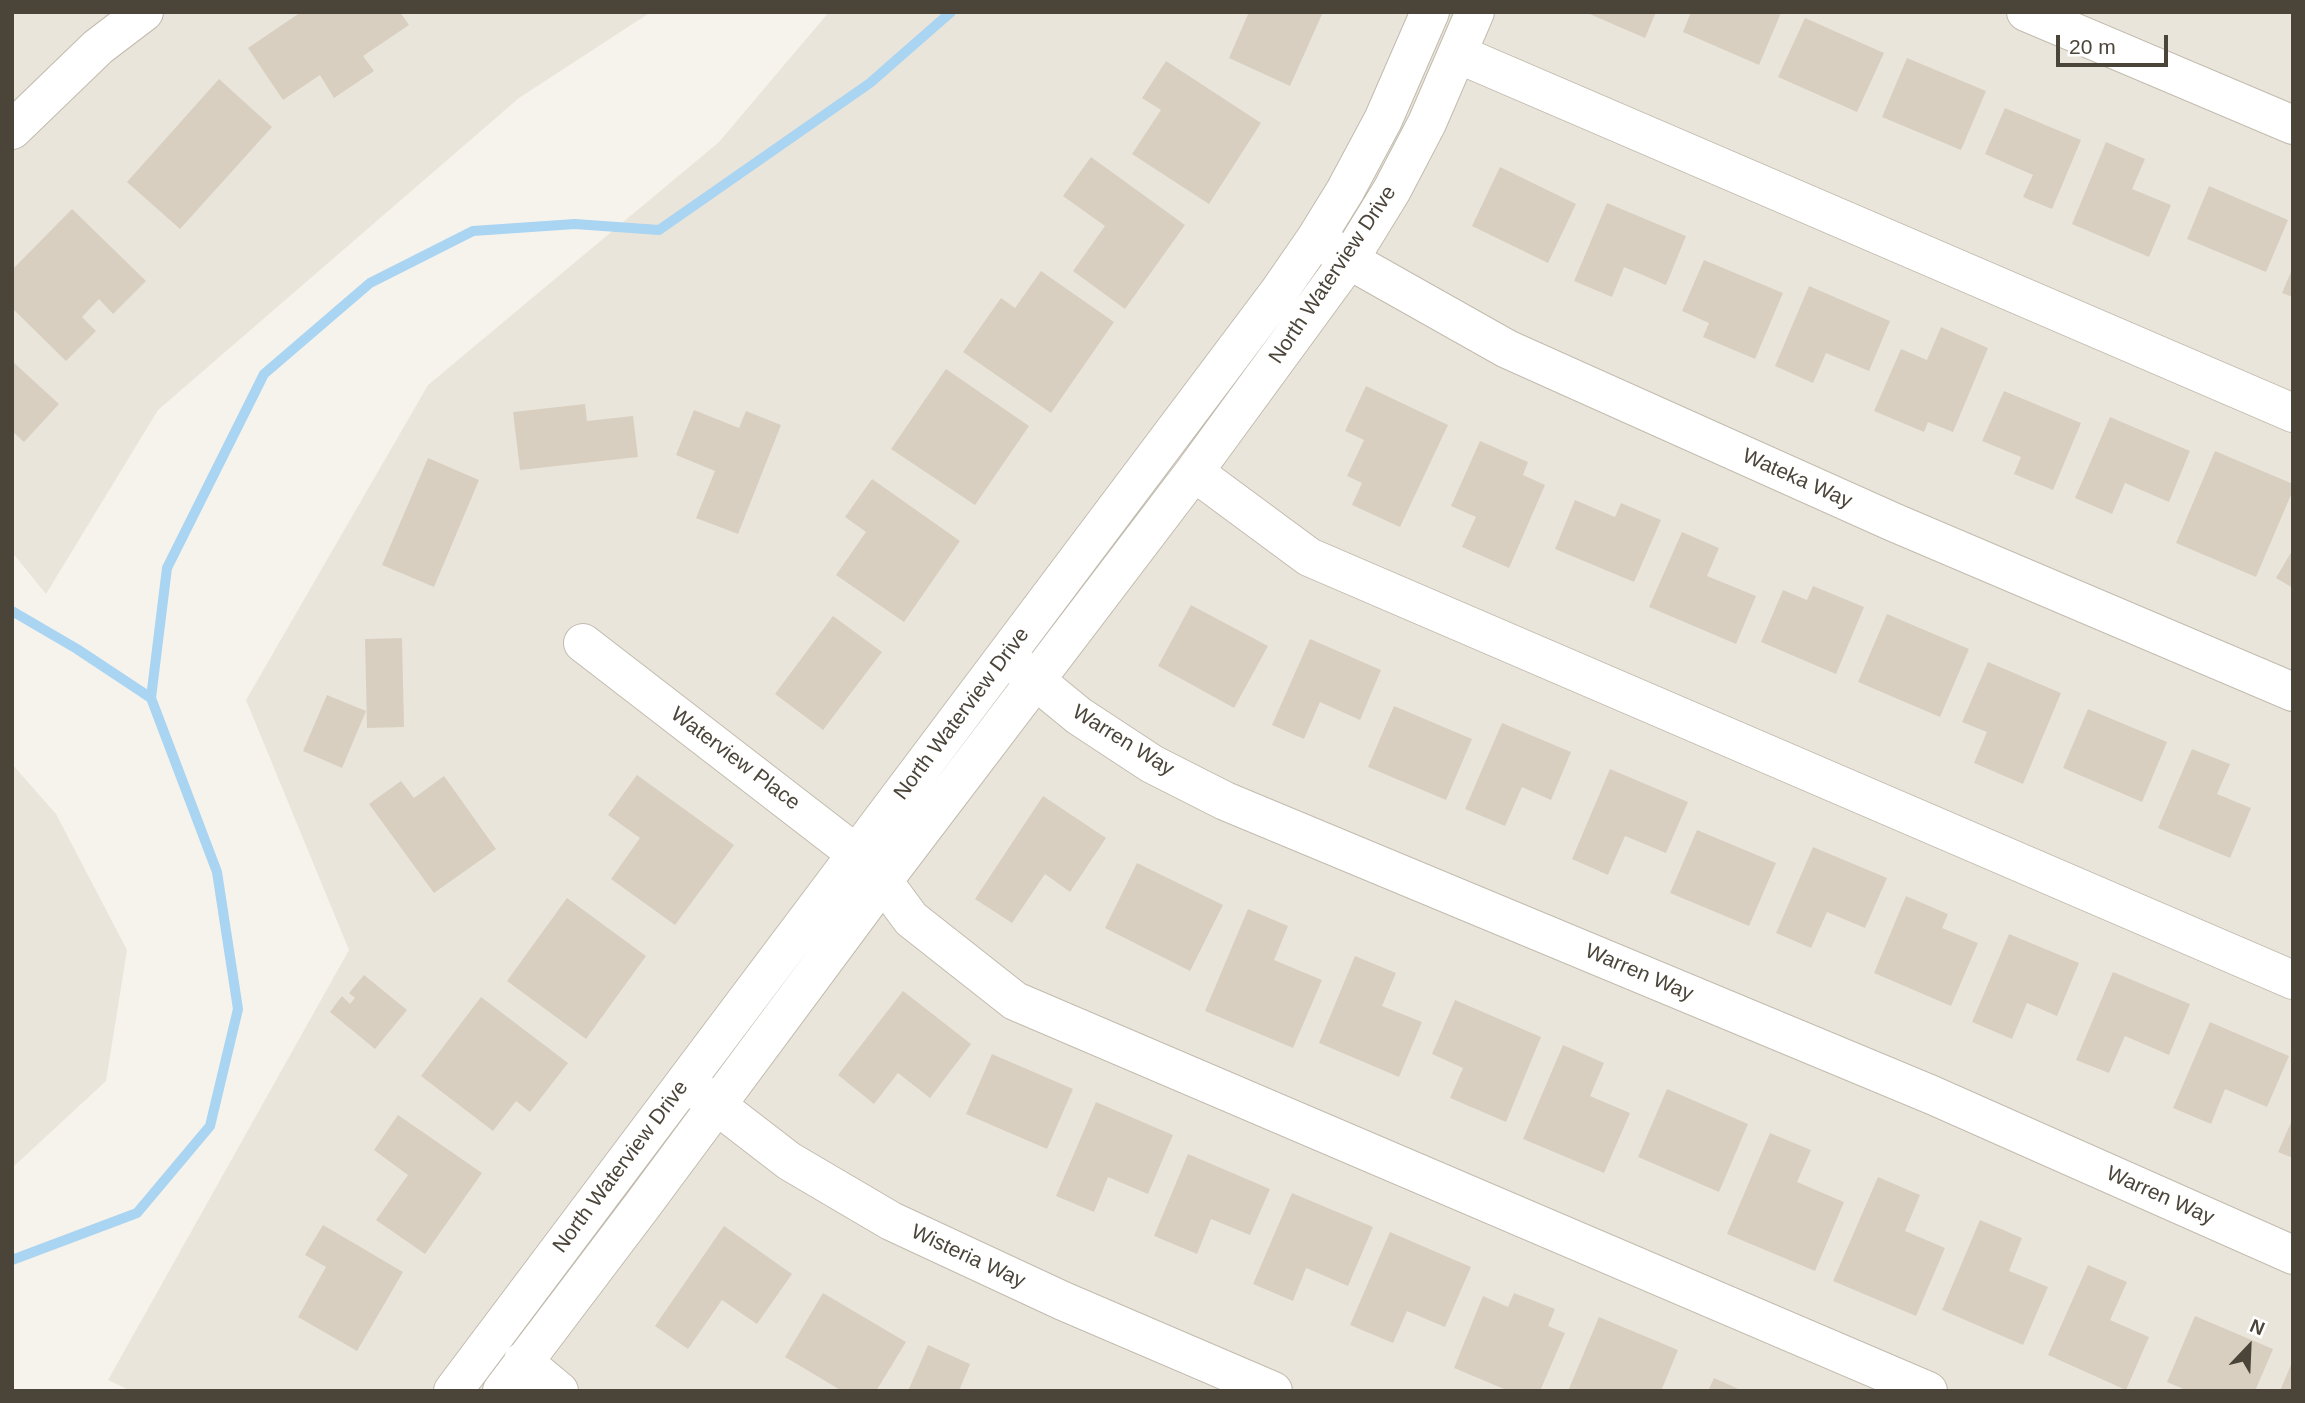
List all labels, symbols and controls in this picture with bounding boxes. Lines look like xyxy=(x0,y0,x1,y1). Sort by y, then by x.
scale bar xyxy=(2060,21,2172,65)
text: 20 m xyxy=(2069,35,2116,58)
street label: North Waterview Drive xyxy=(1264,181,1402,369)
street label: Wateka Way xyxy=(1738,444,1856,514)
street label: North Waterview Drive xyxy=(889,623,1035,805)
street label: Warren Way xyxy=(1068,700,1178,782)
street label: Waterview Place xyxy=(665,702,805,816)
street label: Warren Way xyxy=(1581,939,1697,1007)
street label: North Waterview Drive xyxy=(548,1076,694,1258)
street label: Warren Way xyxy=(2102,1161,2218,1231)
street label: Wisteria Way xyxy=(907,1220,1029,1294)
north arrow xyxy=(2214,1312,2284,1382)
text: N xyxy=(2247,1315,2268,1340)

